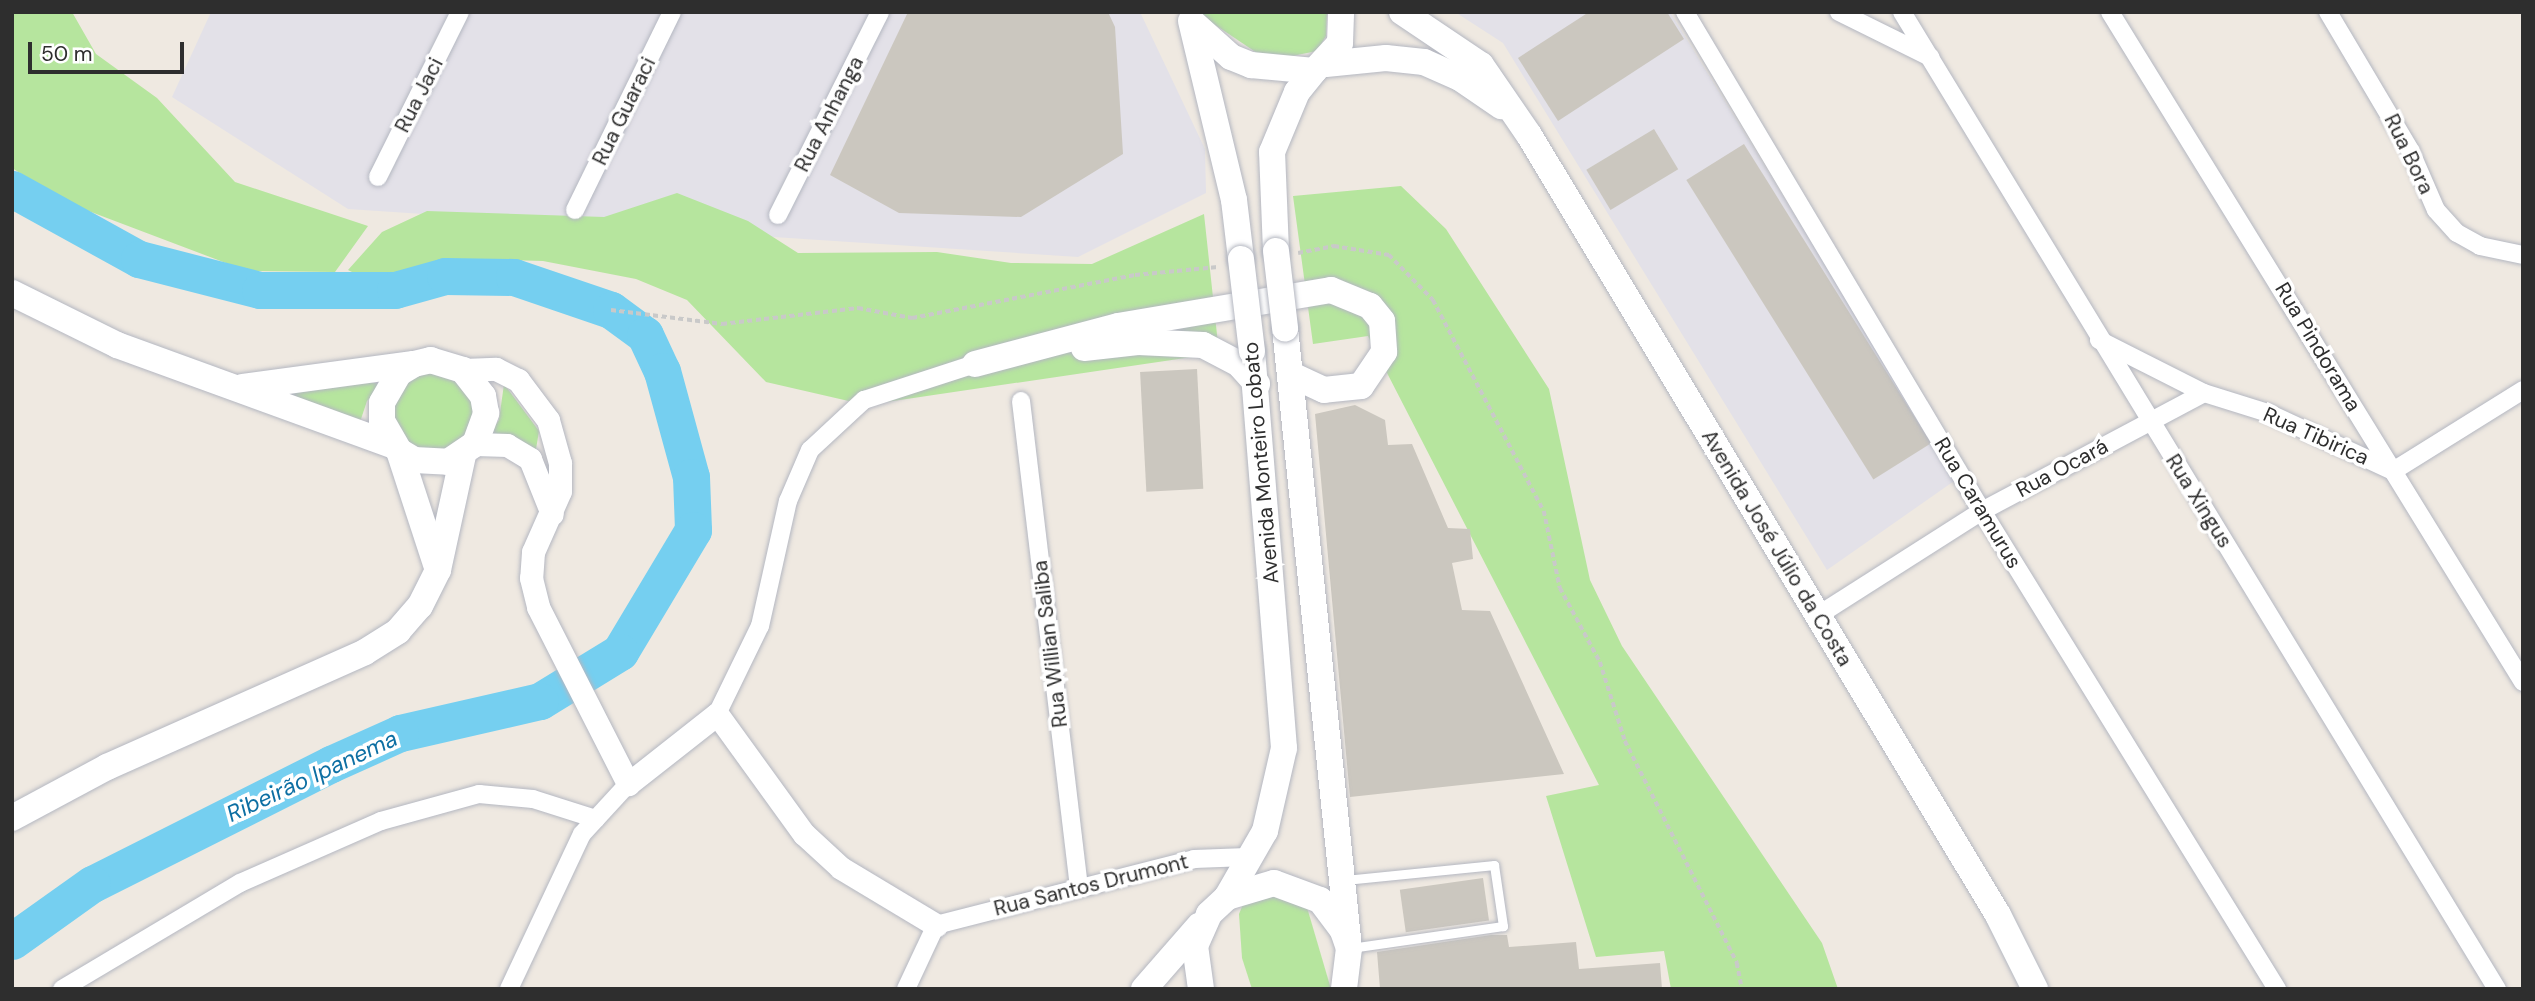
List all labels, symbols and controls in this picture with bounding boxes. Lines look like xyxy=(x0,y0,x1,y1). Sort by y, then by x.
scale bar xyxy=(32,28,187,72)
text: 50 m xyxy=(41,40,92,68)
street label: Rua Anhanga xyxy=(789,52,869,176)
street label: Rua Jaci xyxy=(389,53,449,137)
street label: Rua Guaraci xyxy=(587,53,661,169)
street label: Rua Bora xyxy=(2379,110,2439,198)
street label: Rua Pindorama xyxy=(2270,278,2366,416)
street label: Avenida Monteiro Lobato xyxy=(1238,341,1284,585)
street label: Rua Tibirica xyxy=(2259,402,2373,470)
street label: Avenida José Júlio da Costa xyxy=(1696,425,1858,671)
street label: Rua Caramurus xyxy=(1929,433,2027,573)
street label: Rua Ocará xyxy=(2012,433,2112,503)
street label: Rua Xingus xyxy=(2160,450,2238,552)
street label: Rua Willian Saliba xyxy=(1027,559,1073,729)
water label: Ribeirão Ipanema xyxy=(222,724,402,828)
street label: Rua Santos Drumont xyxy=(991,849,1191,921)

